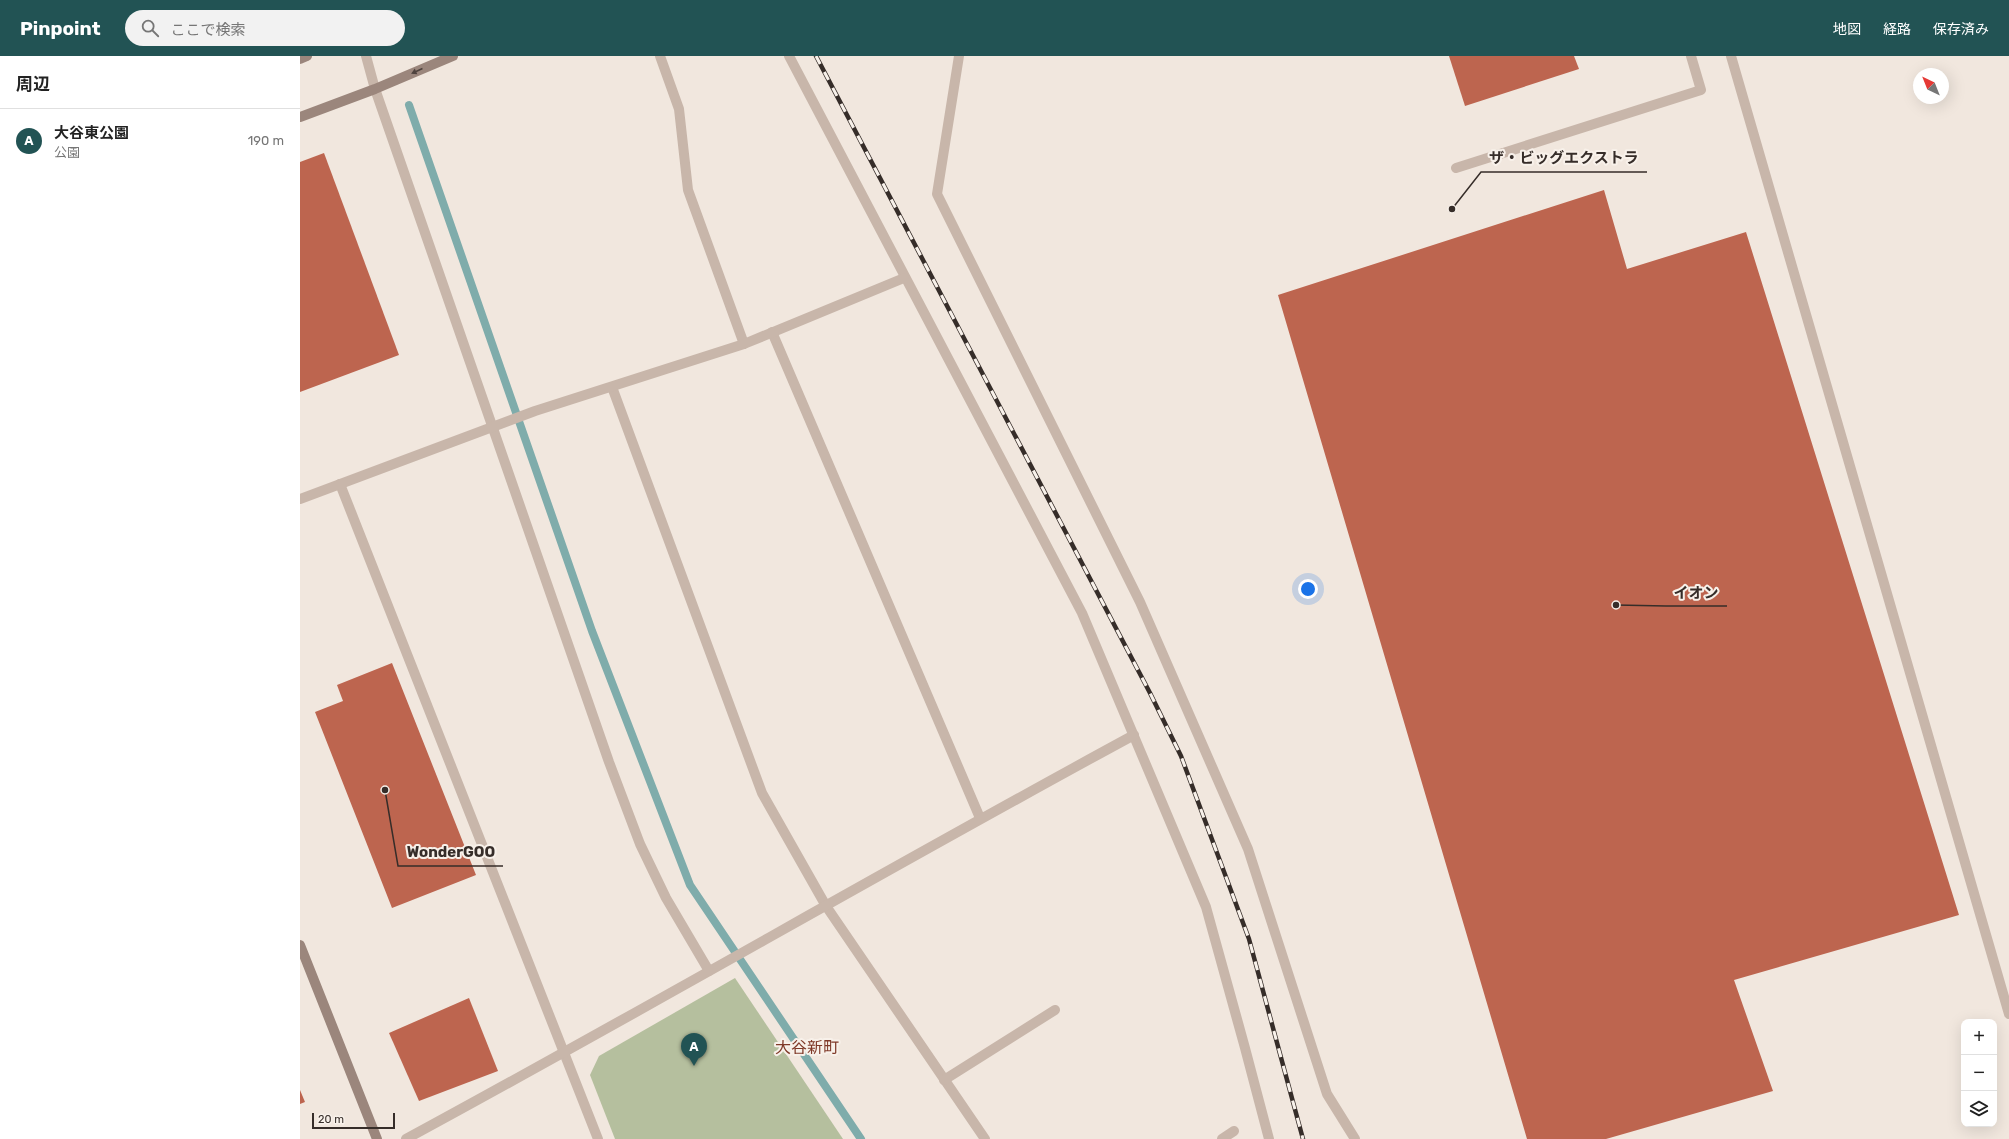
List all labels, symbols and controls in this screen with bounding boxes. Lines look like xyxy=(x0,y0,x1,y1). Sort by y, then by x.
search box xyxy=(125,10,405,46)
text: Pinpoint xyxy=(20,17,101,40)
icon: search xyxy=(139,17,161,39)
text: ここで検索 xyxy=(171,21,246,39)
text: 地図 xyxy=(1833,21,1861,38)
text: 経路 xyxy=(1883,21,1911,38)
text: 保存済み xyxy=(1933,21,1989,38)
one-way arrow xyxy=(412,68,423,74)
north arrow xyxy=(1913,68,1949,104)
text: 周辺 xyxy=(16,74,50,94)
text: 大谷東公園 xyxy=(54,124,129,142)
text: A xyxy=(24,133,34,148)
text: 190 m xyxy=(248,133,284,148)
text: 公園 xyxy=(54,145,80,160)
callout: ザ・ビッグエクストラ xyxy=(1481,145,1647,172)
text: ザ・ビッグエクストラ xyxy=(1489,149,1639,167)
your location xyxy=(1298,579,1318,599)
callout: イオン xyxy=(1666,579,1727,606)
text: イオン xyxy=(1673,584,1719,602)
callout: WonderGOO xyxy=(398,839,503,866)
text: WonderGOO xyxy=(407,843,495,861)
map controls xyxy=(1961,1019,1997,1127)
button: + xyxy=(1961,1019,1997,1055)
pin: A xyxy=(681,1033,707,1066)
district label: 大谷新町 xyxy=(775,1038,839,1057)
button: − xyxy=(1961,1055,1997,1091)
button: layers xyxy=(1961,1091,1997,1127)
scale bar xyxy=(312,1111,395,1130)
text: 20 m xyxy=(318,1113,344,1126)

